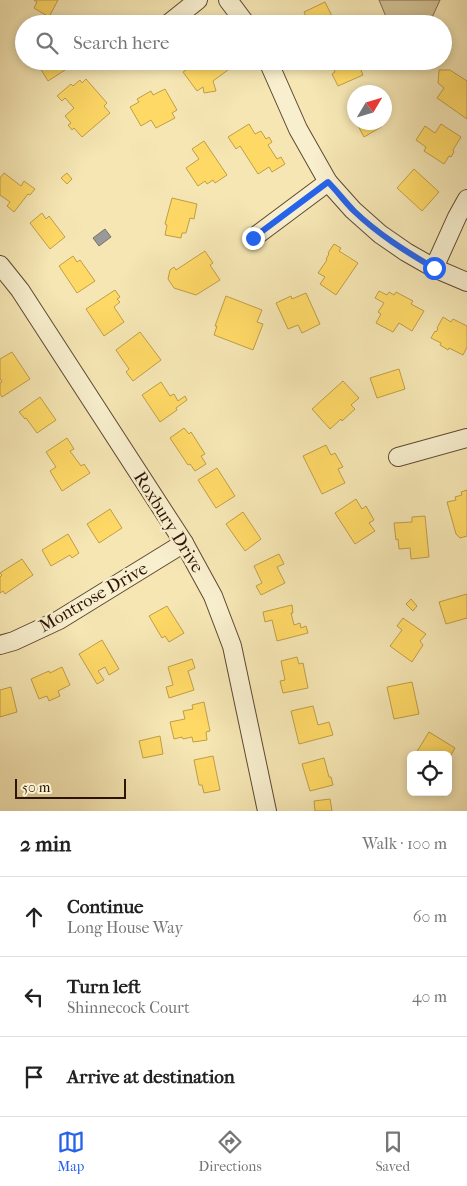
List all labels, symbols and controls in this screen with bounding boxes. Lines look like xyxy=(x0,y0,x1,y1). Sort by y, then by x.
search box xyxy=(15,15,452,70)
icon: search xyxy=(33,29,61,57)
text: Search here xyxy=(73,32,169,54)
north arrow xyxy=(347,85,392,130)
route end xyxy=(242,227,265,250)
route start xyxy=(423,257,446,280)
street label: Roxbury Drive xyxy=(129,468,208,577)
street label: Montrose Drive xyxy=(35,558,151,637)
map controls xyxy=(407,751,452,796)
button: locate xyxy=(407,751,452,796)
scale bar xyxy=(15,776,126,799)
text: 50 m xyxy=(22,779,50,796)
text: 2 min xyxy=(20,832,71,856)
text: Walk · 100 m xyxy=(362,834,447,853)
text: Continue xyxy=(67,896,143,918)
icon: ahead xyxy=(20,903,48,931)
text: 60 m xyxy=(413,907,447,926)
text: Long House Way xyxy=(67,918,183,937)
text: Turn left xyxy=(67,976,141,998)
icon: left xyxy=(20,983,48,1011)
text: 40 m xyxy=(412,987,447,1006)
text: Shinnecock Court xyxy=(67,998,190,1017)
icon: arrive xyxy=(20,1063,48,1091)
text: Arrive at destination xyxy=(67,1066,235,1088)
tab: Map xyxy=(57,1128,85,1175)
tab: Directions xyxy=(199,1128,262,1175)
tab: Saved xyxy=(375,1128,410,1175)

